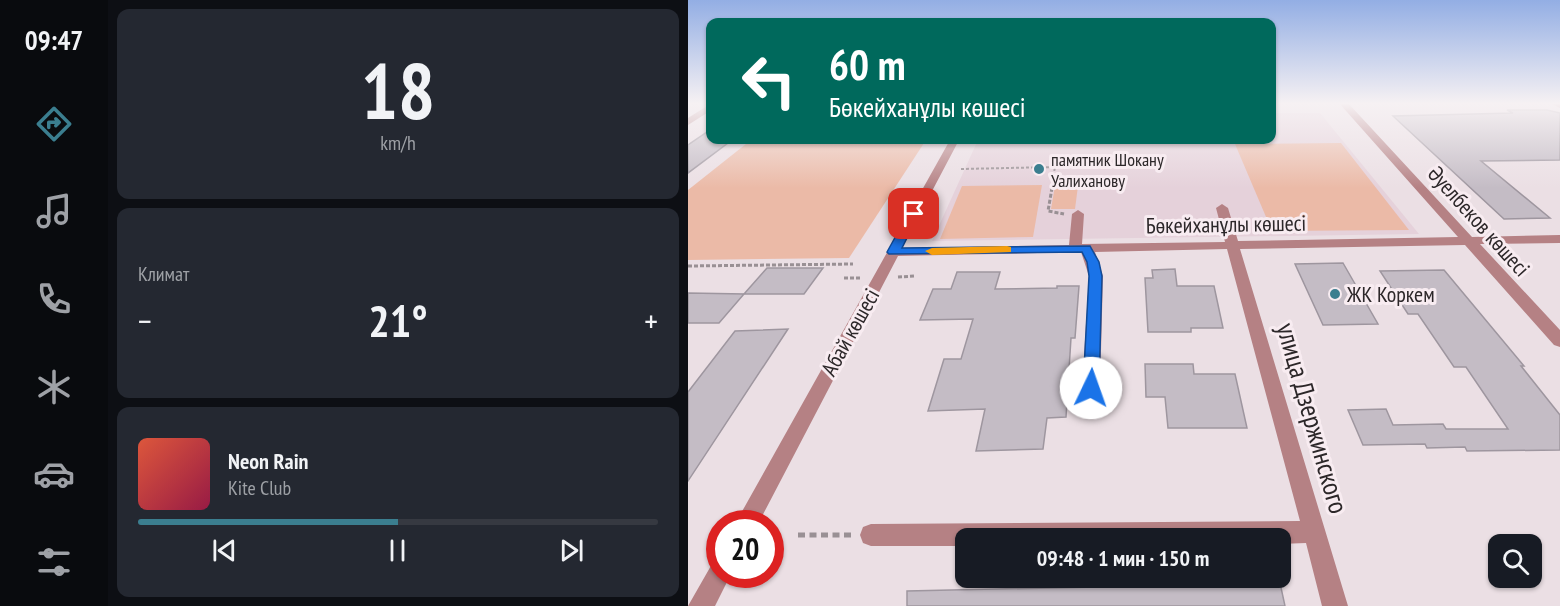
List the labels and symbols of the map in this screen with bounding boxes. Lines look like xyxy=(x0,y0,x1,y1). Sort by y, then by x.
place label: памятник Шокану Уалиханову xyxy=(1051,148,1164,192)
street label: Әуелбеков көшесі xyxy=(1422,160,1536,282)
marker: памятник Шокану Уалиханову xyxy=(1032,162,1046,176)
pin xyxy=(888,188,939,239)
street label: Бөкейханұлы көшесі xyxy=(1146,209,1306,239)
place label: ЖК Коркем xyxy=(1346,280,1435,308)
street label: Абай көшесі xyxy=(815,283,885,381)
marker: ЖК Коркем xyxy=(1328,287,1342,301)
street label: улица Дзержинского xyxy=(1270,319,1356,517)
position arrow xyxy=(1059,356,1123,420)
speed limit sign: 20 xyxy=(706,510,784,588)

